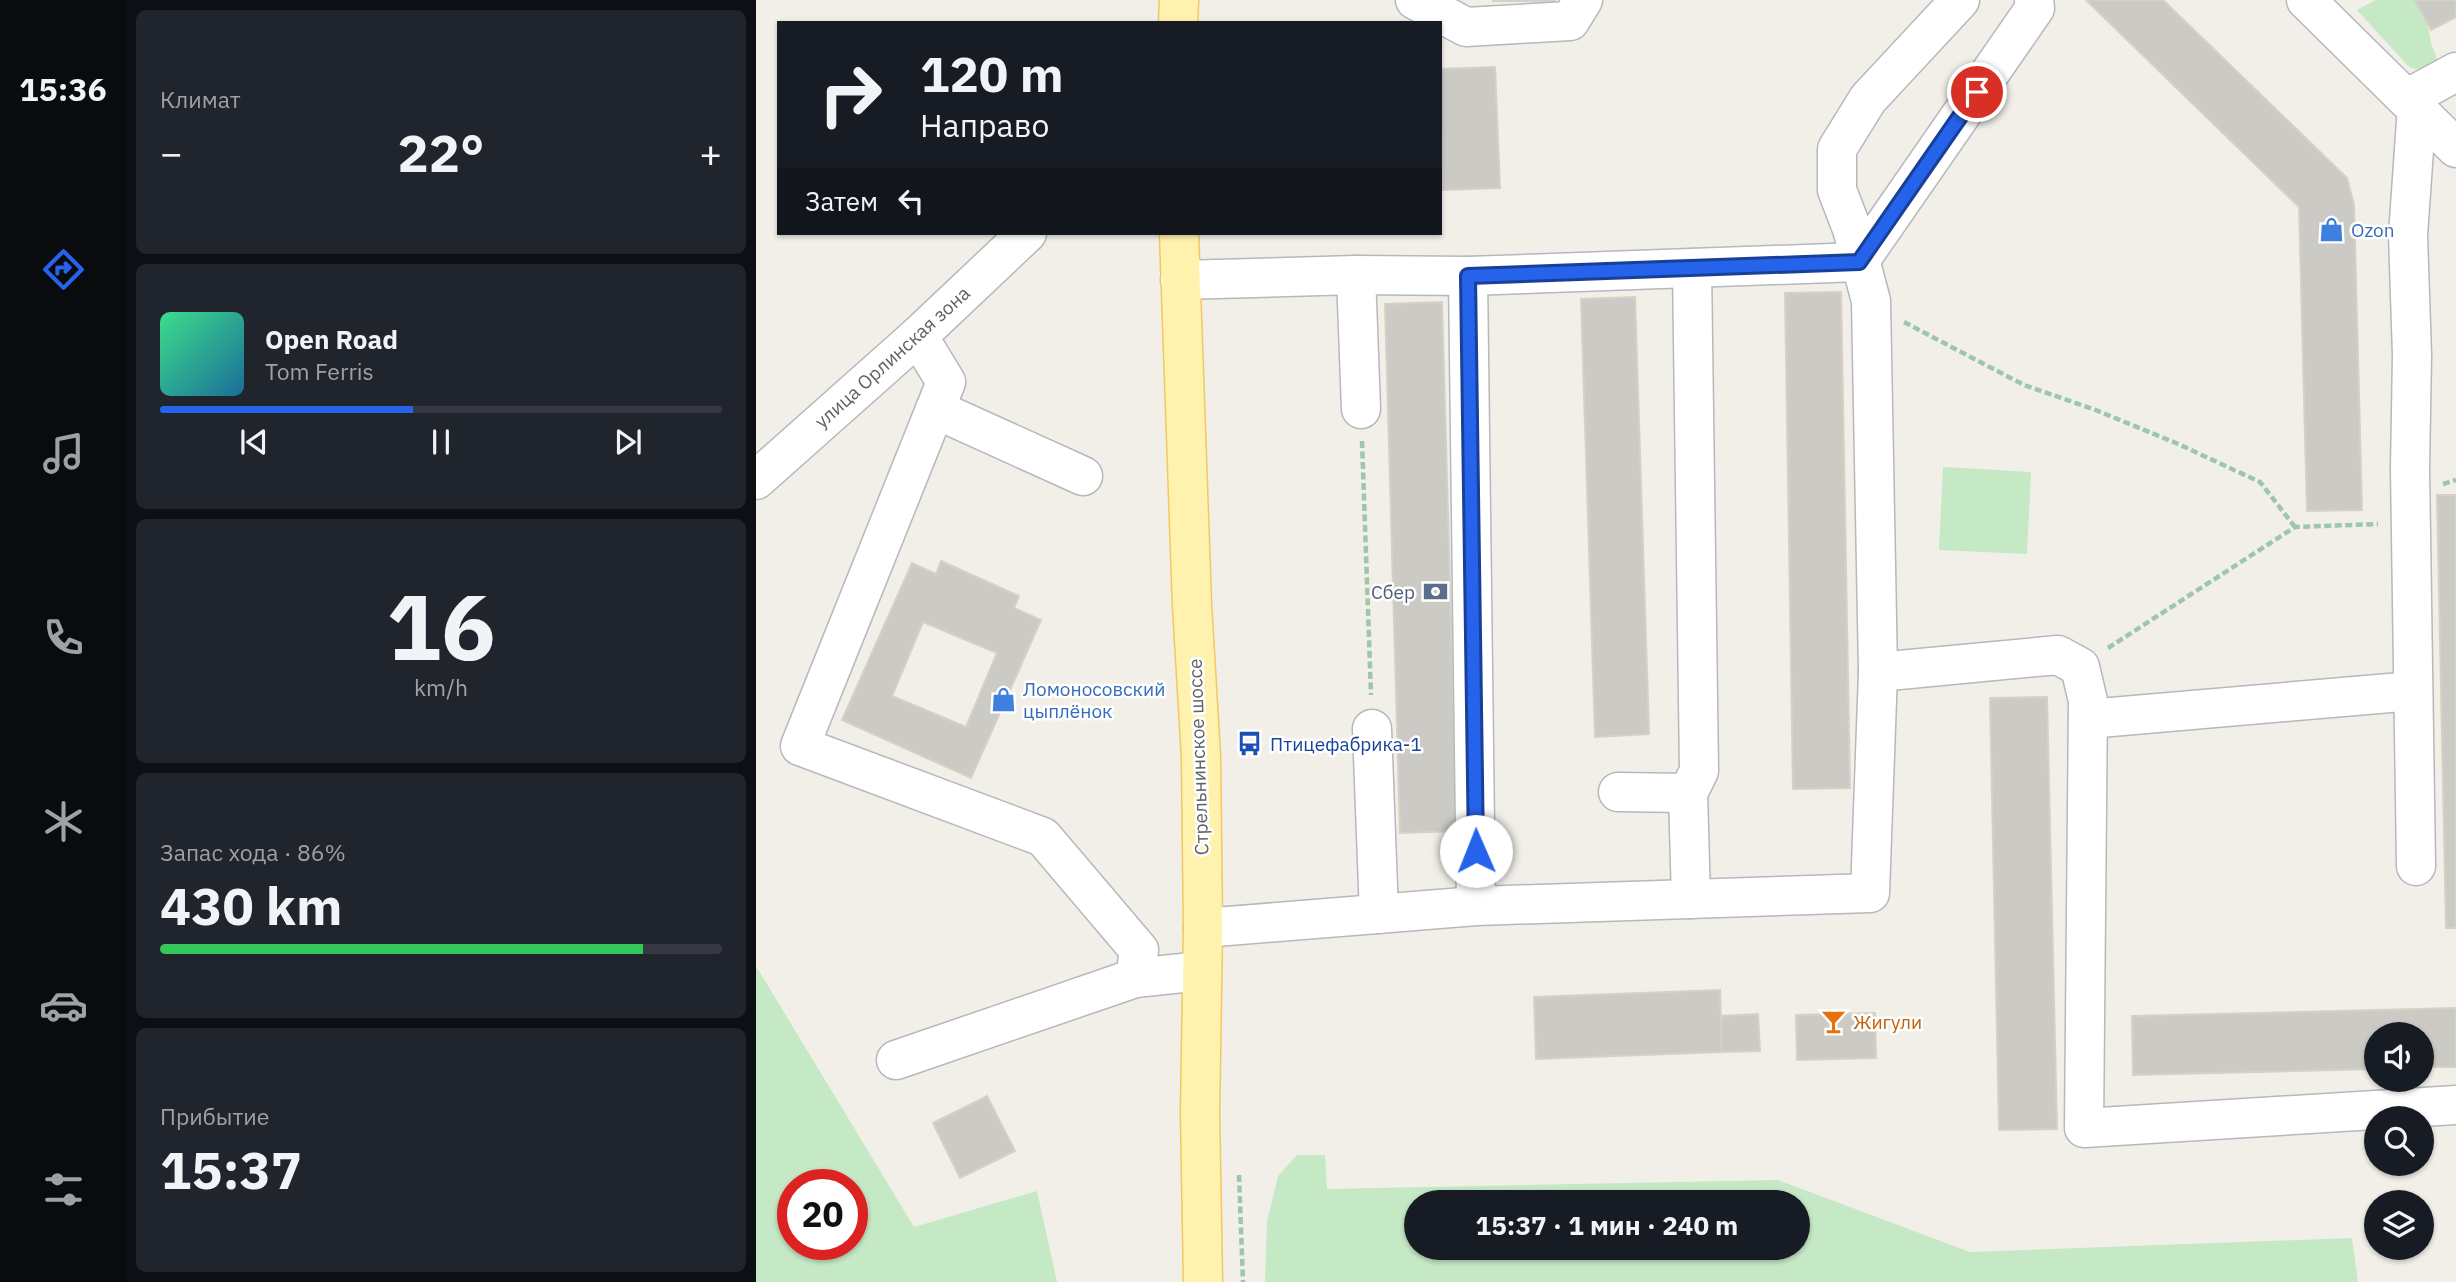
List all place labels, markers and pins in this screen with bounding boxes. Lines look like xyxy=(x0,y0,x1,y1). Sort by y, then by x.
pin xyxy=(1947,62,2007,122)
shop icon: Ozon xyxy=(2317,216,2345,244)
place label: Ozon xyxy=(2351,218,2395,242)
bank icon: Сбер xyxy=(1421,578,1449,606)
place label: Сбер xyxy=(1371,580,1415,604)
place label: Ломоносовский цыплёнок xyxy=(1023,677,1165,723)
shop icon: Ломоносовский цыплёнок xyxy=(989,686,1017,714)
bus stop icon: Птицефабрика-1 xyxy=(1236,730,1264,758)
place label: Птицефабрика-1 xyxy=(1270,732,1422,756)
bar icon: Жигули xyxy=(1819,1008,1847,1036)
place label: Жигули xyxy=(1853,1010,1922,1034)

